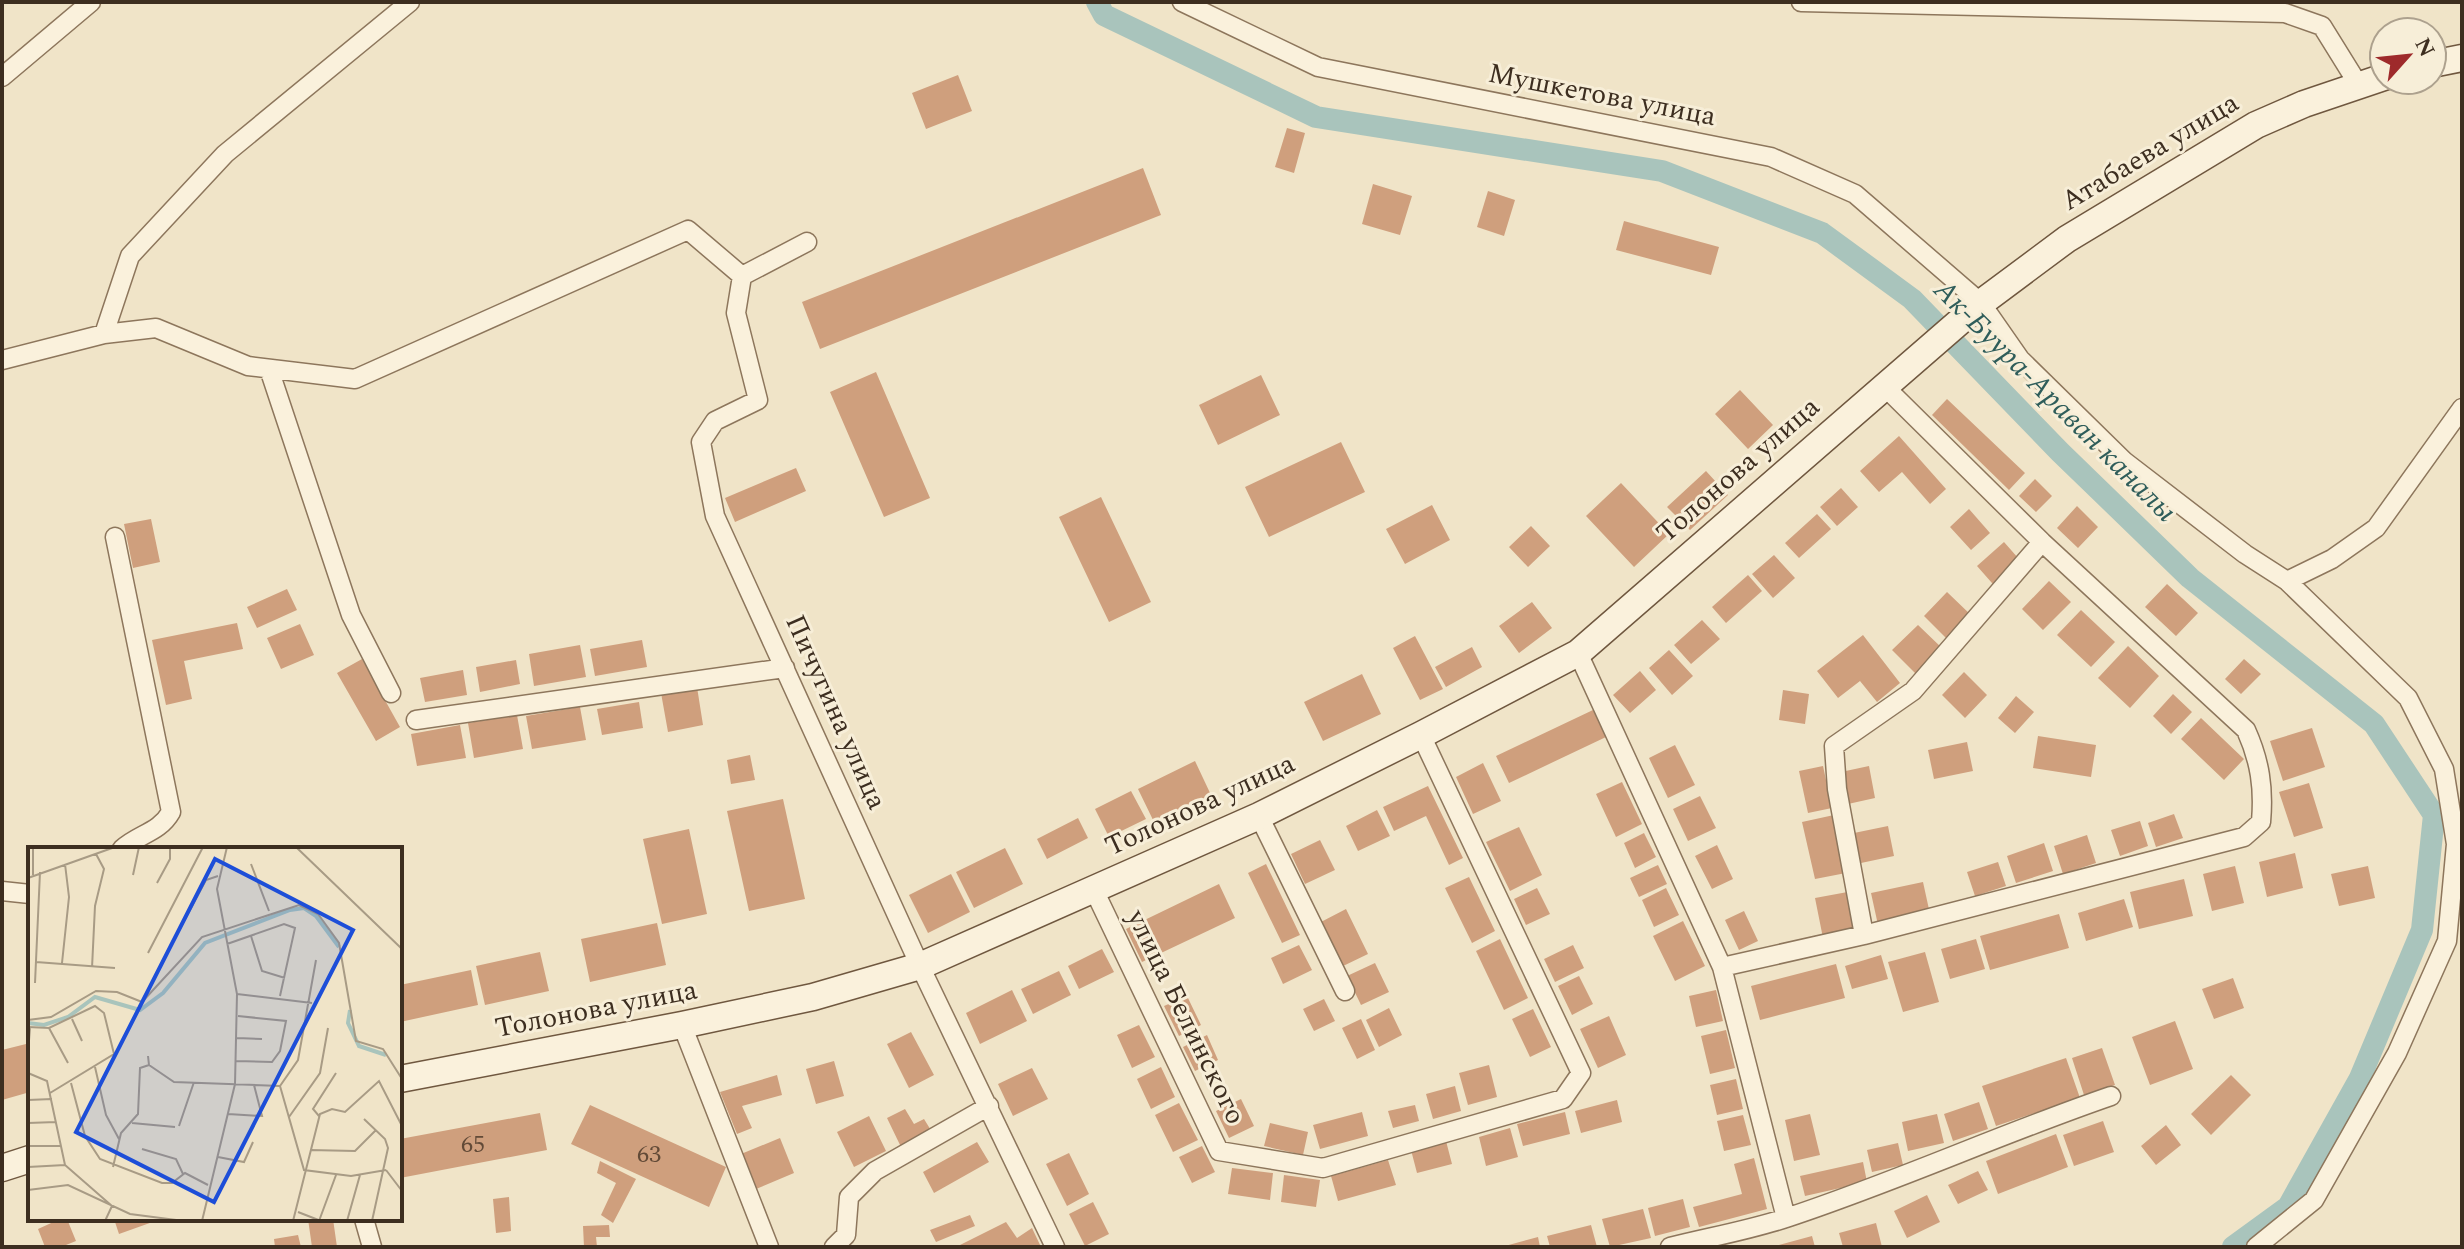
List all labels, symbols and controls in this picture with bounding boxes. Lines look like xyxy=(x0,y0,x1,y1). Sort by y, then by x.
north arrow xyxy=(2368,16,2448,96)
text: N xyxy=(2406,32,2443,63)
street label: Мушкетова улица xyxy=(1484,52,1720,138)
street label: Атабаева улица xyxy=(2053,82,2247,222)
water label: Ак-Буура-Араван каналы xyxy=(1922,268,2187,533)
street label: Толонова улица xyxy=(1646,386,1830,554)
street label: Пичугина улица xyxy=(774,607,898,817)
street label: Толонова улица xyxy=(1098,742,1302,868)
inset map xyxy=(28,847,402,1221)
street label: улица Белинского xyxy=(1115,901,1257,1132)
street label: Толонова улица xyxy=(491,968,701,1050)
house number: 65 xyxy=(461,1127,485,1163)
house number: 63 xyxy=(637,1137,661,1173)

